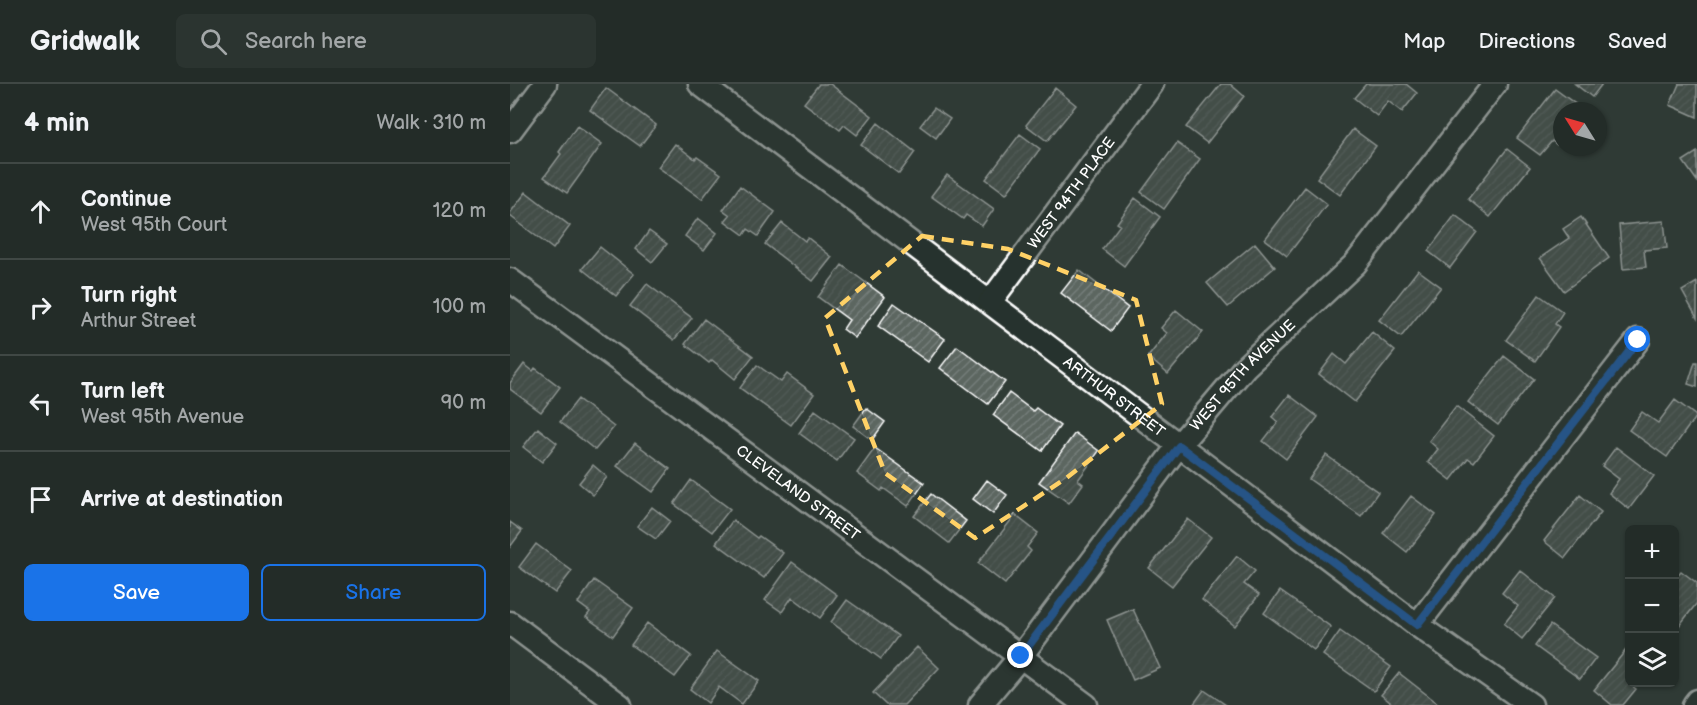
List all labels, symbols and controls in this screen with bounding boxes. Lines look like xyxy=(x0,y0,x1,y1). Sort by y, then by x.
search box xyxy=(176,14,596,68)
text: Gridwalk xyxy=(30,25,140,58)
icon: search xyxy=(197,25,230,58)
text: Search here xyxy=(245,28,367,55)
text: Map xyxy=(1403,29,1446,54)
text: Directions xyxy=(1479,29,1575,54)
text: Saved xyxy=(1608,29,1667,54)
north arrow xyxy=(1553,102,1607,156)
text: 4 min xyxy=(24,108,89,139)
text: Walk · 310 m xyxy=(377,111,486,135)
street label: WEST 94TH PLACE xyxy=(1024,133,1119,253)
text: Continue xyxy=(81,186,171,213)
icon: ahead xyxy=(24,195,57,228)
text: 120 m xyxy=(433,199,486,223)
text: West 95th Court xyxy=(81,213,227,237)
text: Turn right xyxy=(81,282,177,309)
icon: right xyxy=(24,291,57,324)
text: 100 m xyxy=(433,295,486,319)
text: Arthur Street xyxy=(81,309,196,333)
street label: WEST 95TH AVENUE xyxy=(1186,316,1300,435)
route start xyxy=(1624,326,1650,352)
street label: ARTHUR STREET xyxy=(1059,353,1169,441)
text: Turn left xyxy=(81,378,165,405)
icon: left xyxy=(24,387,57,420)
text: 90 m xyxy=(441,391,486,415)
text: West 95th Avenue xyxy=(81,405,244,429)
street label: CLEVELAND STREET xyxy=(732,441,864,545)
icon: arrive xyxy=(24,483,57,516)
text: Arrive at destination xyxy=(81,486,283,513)
map controls xyxy=(1625,525,1679,687)
button: + xyxy=(1625,525,1679,579)
button: Save xyxy=(24,564,249,621)
button: Share xyxy=(261,564,486,621)
button: − xyxy=(1625,579,1679,633)
button: layers xyxy=(1625,633,1679,687)
route end xyxy=(1007,642,1033,668)

